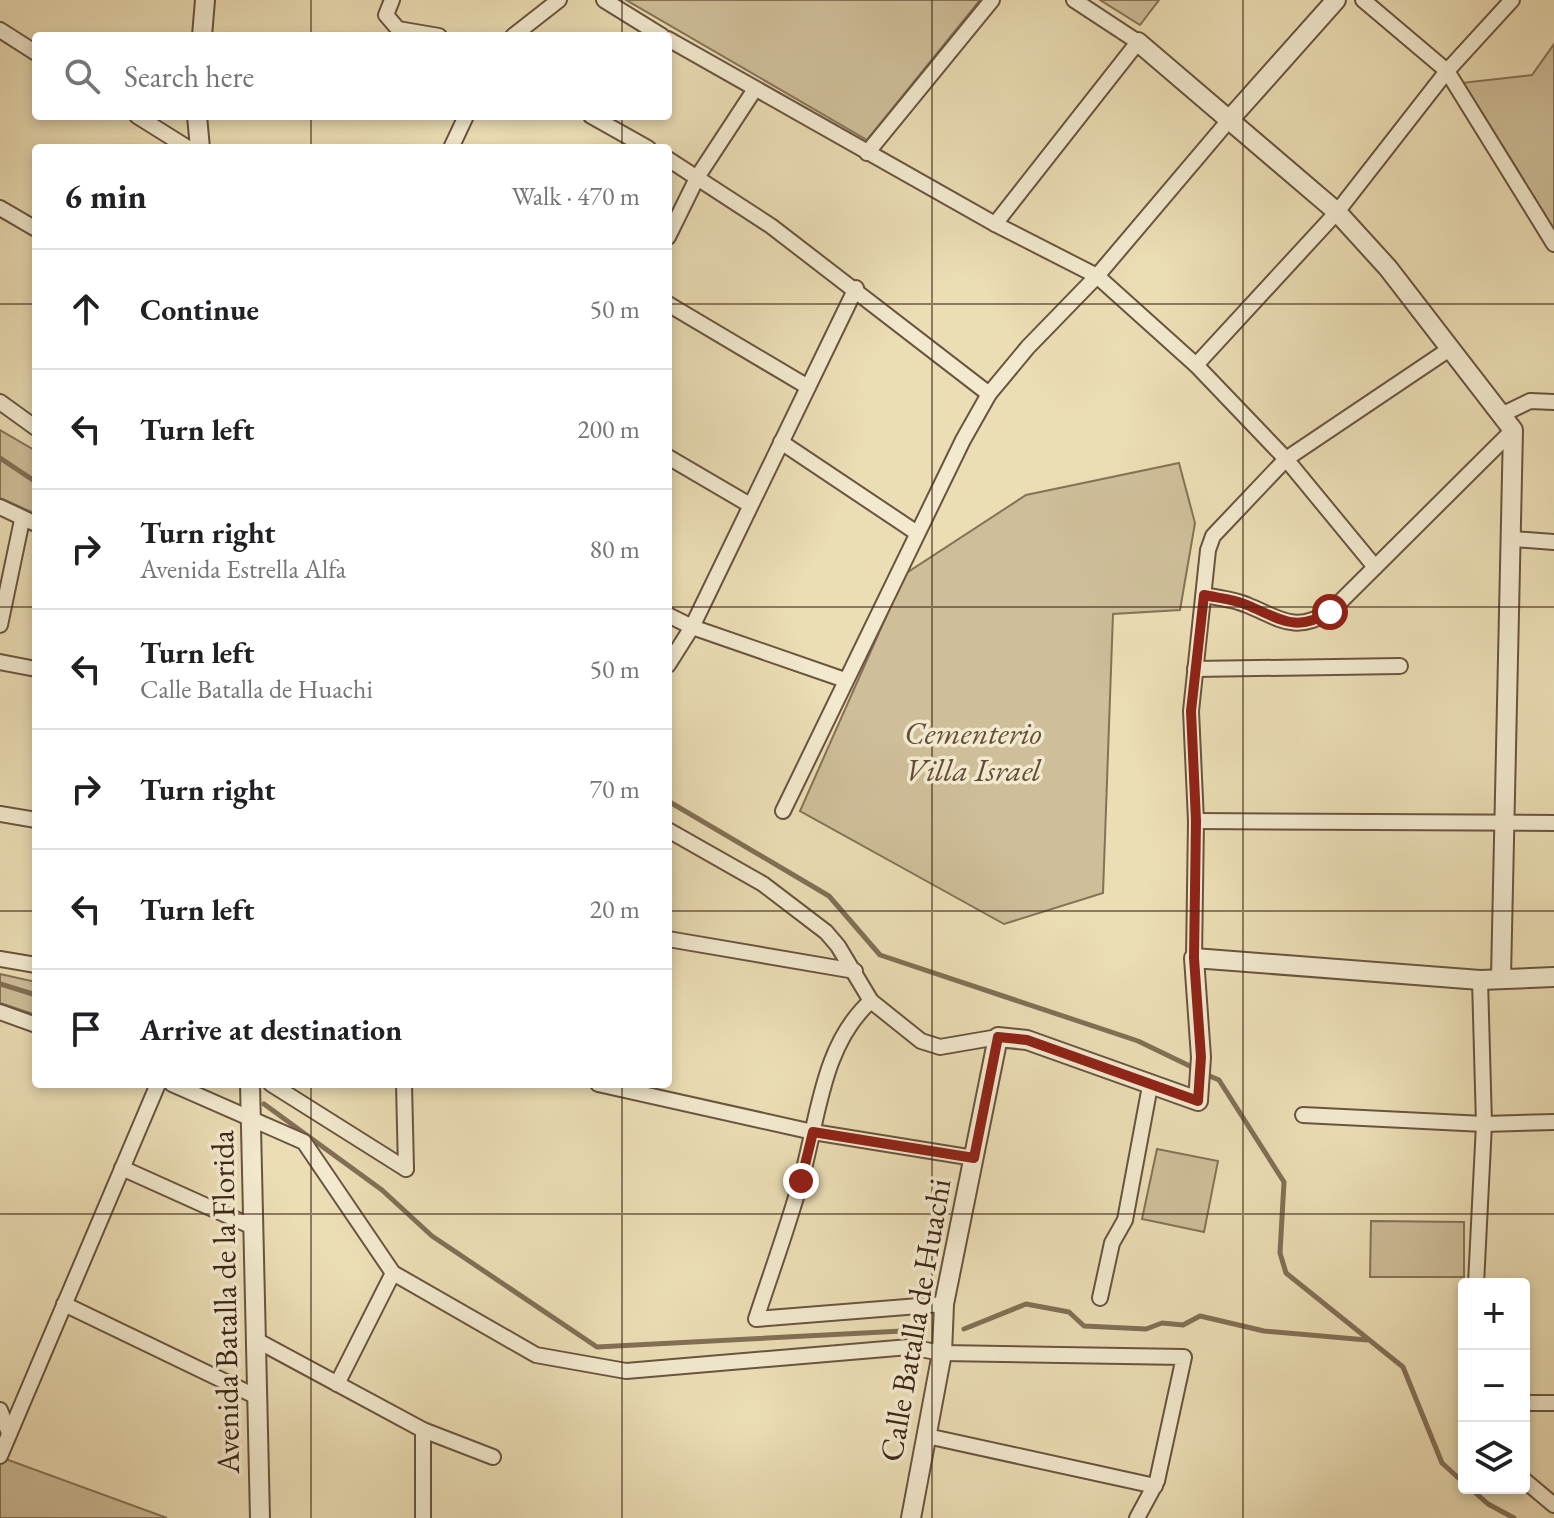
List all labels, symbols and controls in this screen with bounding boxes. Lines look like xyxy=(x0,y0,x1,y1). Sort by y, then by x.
search box xyxy=(32,32,672,120)
icon: search xyxy=(60,54,104,98)
text: Search here xyxy=(124,57,254,96)
text: 6 min xyxy=(64,174,147,218)
text: Walk · 470 m xyxy=(512,179,640,213)
icon: ahead xyxy=(64,287,108,331)
text: Continue xyxy=(140,290,259,329)
text: 50 m xyxy=(590,292,640,326)
icon: left xyxy=(64,407,108,451)
text: Turn left xyxy=(140,410,254,449)
text: 200 m xyxy=(577,412,640,446)
text: Turn right xyxy=(140,513,276,552)
icon: right xyxy=(64,527,108,571)
text: 80 m xyxy=(590,532,640,566)
text: Avenida Estrella Alfa xyxy=(140,552,346,586)
route start xyxy=(1312,594,1348,630)
text: Turn left xyxy=(140,633,254,672)
icon: left xyxy=(64,647,108,691)
text: 50 m xyxy=(590,652,640,686)
text: Calle Batalla de Huachi xyxy=(140,672,373,706)
park label: Cementerio Villa Israel xyxy=(904,712,1042,791)
icon: right xyxy=(64,767,108,811)
text: Turn right xyxy=(140,770,276,809)
text: 70 m xyxy=(590,772,640,806)
icon: left xyxy=(64,887,108,931)
text: Turn left xyxy=(140,890,254,929)
text: 20 m xyxy=(590,892,640,926)
icon: arrive xyxy=(64,1007,108,1051)
text: Arrive at destination xyxy=(140,1010,402,1049)
street label: Avenida Batalla de la Florida xyxy=(201,1129,249,1475)
route end xyxy=(783,1163,819,1199)
street label: Calle Batalla de Huachi xyxy=(869,1175,961,1465)
map controls xyxy=(1458,1278,1530,1494)
button: + xyxy=(1458,1278,1530,1350)
button: − xyxy=(1458,1350,1530,1422)
button: layers xyxy=(1458,1422,1530,1494)

